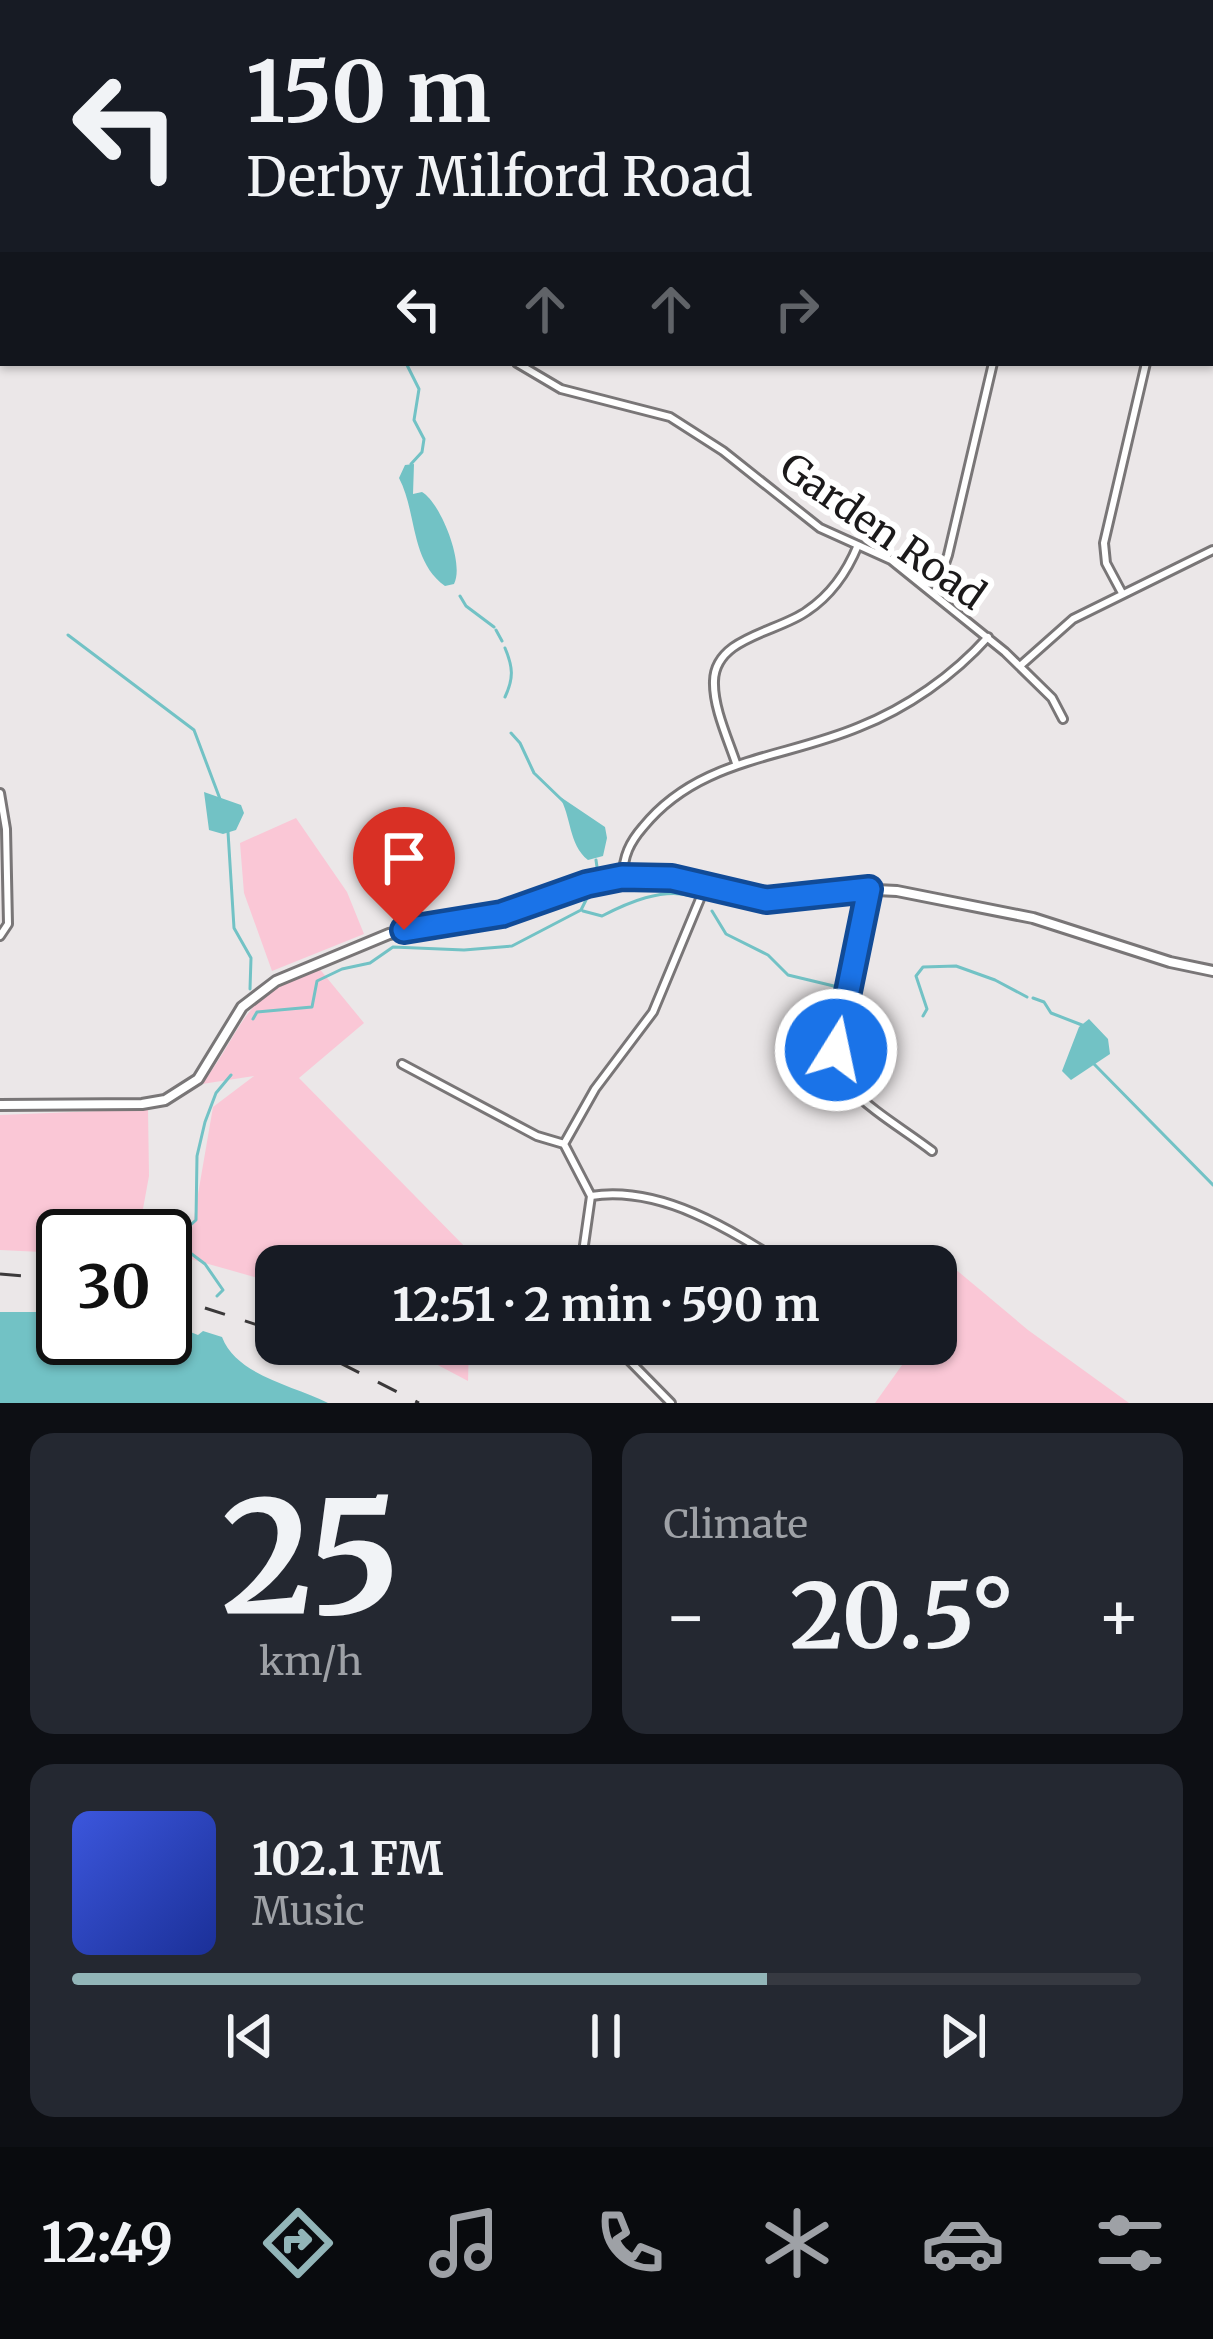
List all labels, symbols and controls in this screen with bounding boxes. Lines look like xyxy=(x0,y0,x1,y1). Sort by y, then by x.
text: 150 m xyxy=(246,39,491,145)
icon: left xyxy=(48,48,204,204)
text: Derby Milford Road xyxy=(246,143,753,211)
icon: left xyxy=(386,276,452,342)
icon: ahead xyxy=(512,276,578,342)
icon: ahead xyxy=(638,276,704,342)
icon: right xyxy=(764,276,830,342)
street label: Garden Road xyxy=(771,443,995,620)
pin xyxy=(353,807,455,930)
icon: arrive xyxy=(371,825,437,891)
position arrow xyxy=(773,987,899,1113)
speed limit sign: 30 xyxy=(36,1209,192,1365)
text: 12:51 · 2 min · 590 m xyxy=(393,1277,819,1333)
text: 25 xyxy=(221,1460,400,1657)
text: Climate xyxy=(664,1500,808,1549)
text: 20.5° xyxy=(790,1559,1015,1673)
text: − xyxy=(664,1575,708,1658)
text: + xyxy=(1097,1575,1141,1658)
text: km/h xyxy=(259,1637,362,1686)
text: 102.1 FM xyxy=(252,1831,443,1887)
text: Music xyxy=(252,1887,365,1936)
icon: previous xyxy=(217,2003,283,2069)
icon: pause xyxy=(573,2003,639,2069)
icon: next xyxy=(930,2003,996,2069)
icon: directions xyxy=(256,2201,340,2285)
icon: music xyxy=(422,2201,506,2285)
icon: phone xyxy=(588,2201,672,2285)
icon: climate xyxy=(755,2201,839,2285)
icon: car xyxy=(921,2201,1005,2285)
icon: filters xyxy=(1088,2201,1172,2285)
text: 12:49 xyxy=(41,2209,173,2277)

